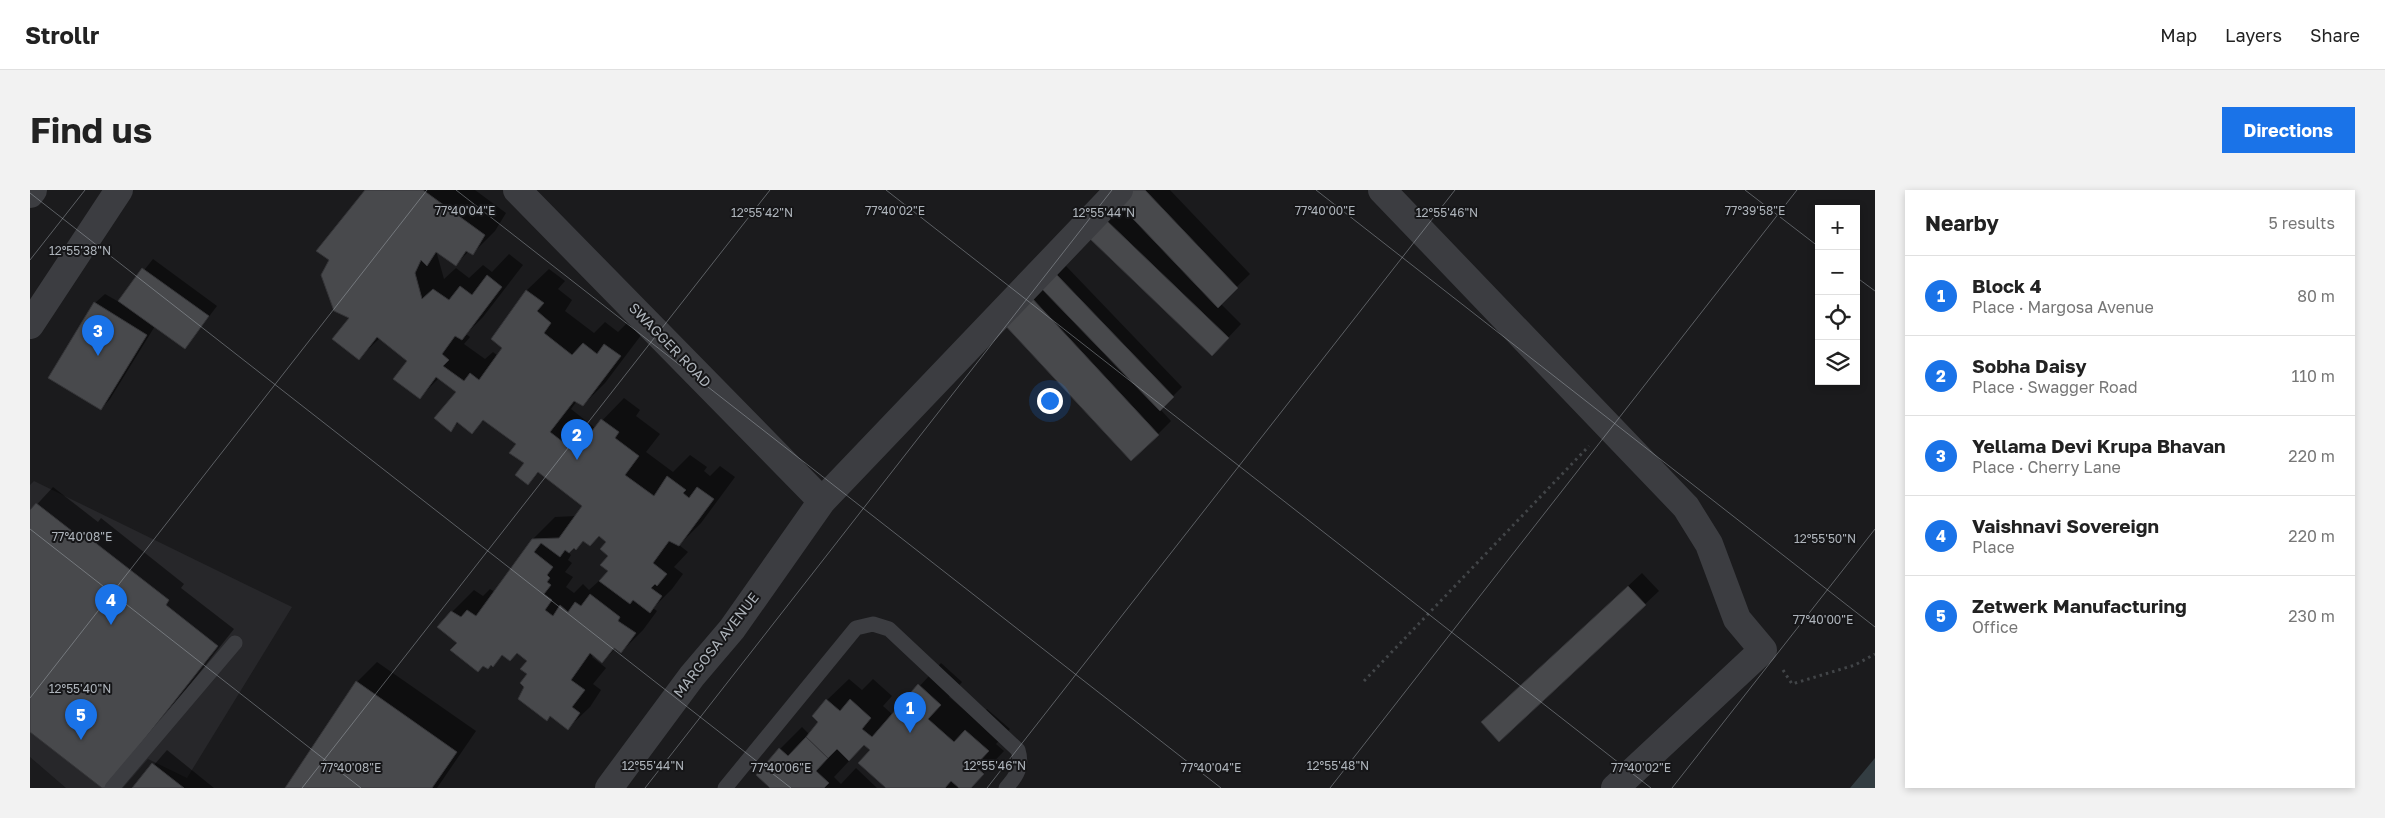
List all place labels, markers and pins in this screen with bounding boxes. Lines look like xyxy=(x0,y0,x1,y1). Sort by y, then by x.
pin: 3 xyxy=(82,315,114,356)
pin: 2 xyxy=(561,419,593,460)
pin: 4 xyxy=(95,584,127,625)
pin: 1 xyxy=(894,692,926,733)
pin: 5 xyxy=(65,699,97,740)

